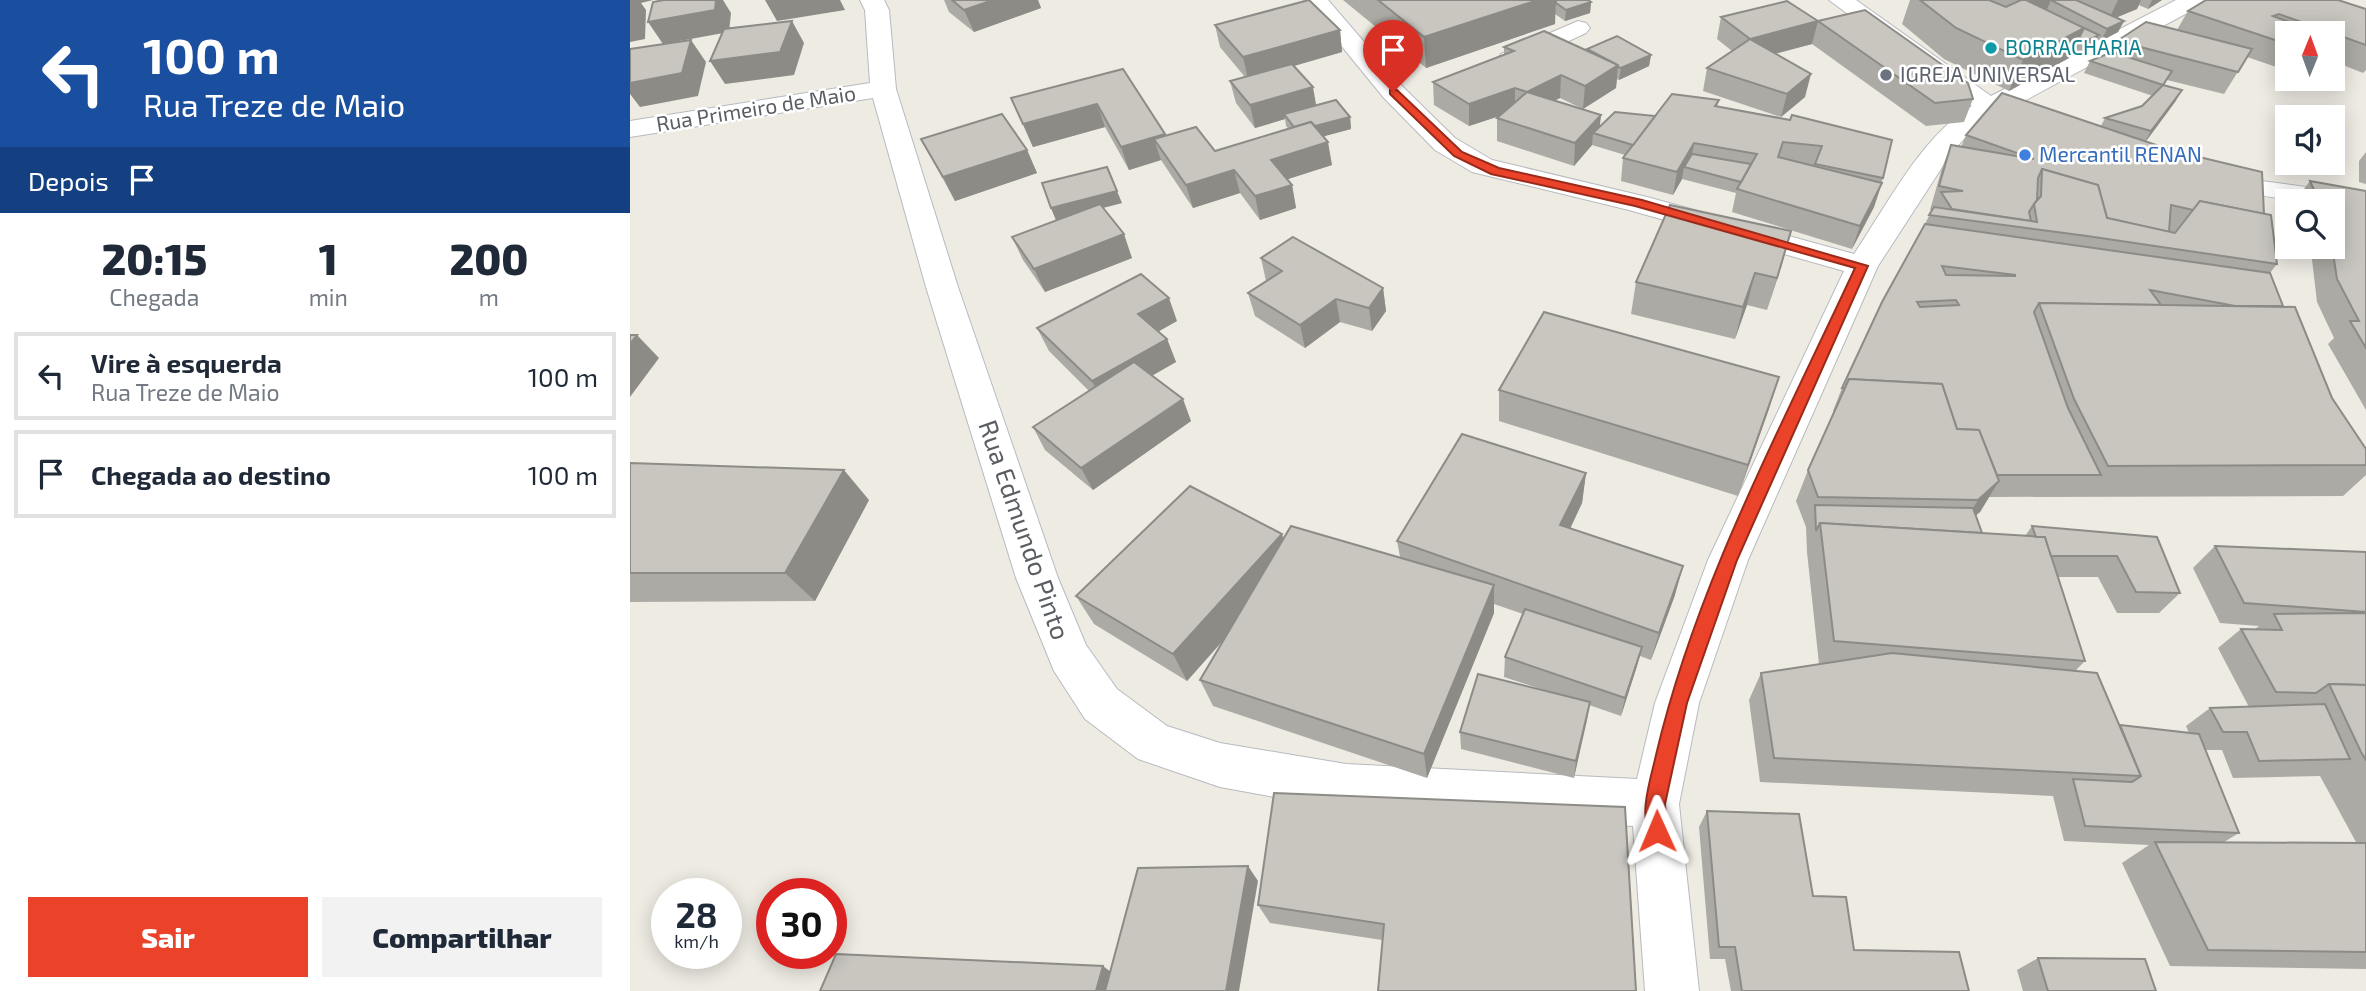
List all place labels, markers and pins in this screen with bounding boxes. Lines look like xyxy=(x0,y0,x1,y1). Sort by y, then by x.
pin xyxy=(1363,20,1423,92)
place label: BORRACHARIA xyxy=(2005,34,2142,59)
marker: BORRACHARIA xyxy=(1983,40,1999,56)
place label: IGREJA UNIVERSAL xyxy=(1900,61,2075,86)
marker: IGREJA UNIVERSAL xyxy=(1878,67,1894,83)
place label: Mercantil RENAN xyxy=(2039,141,2202,166)
marker: Mercantil RENAN xyxy=(2017,147,2033,163)

